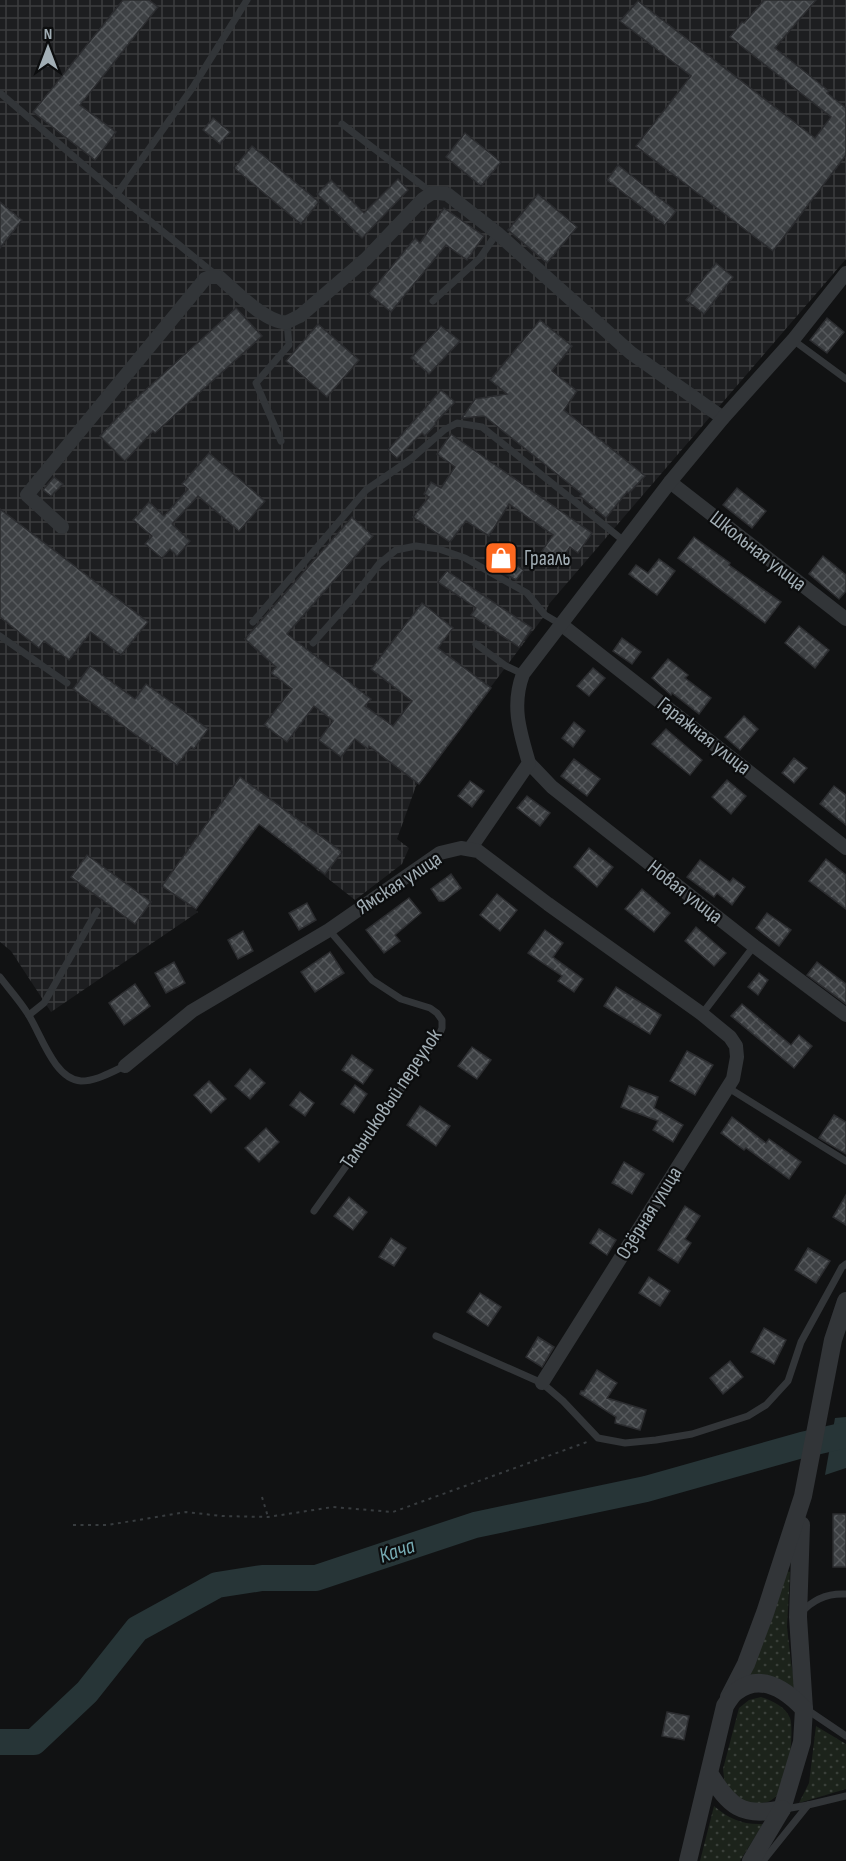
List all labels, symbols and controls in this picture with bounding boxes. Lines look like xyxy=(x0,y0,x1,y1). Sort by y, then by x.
north arrow xyxy=(18,18,78,78)
text: N xyxy=(44,25,52,44)
street label: Школьная улица xyxy=(705,506,811,596)
shop icon: Грааль xyxy=(483,540,519,576)
place label: Грааль xyxy=(524,546,571,571)
street label: Гаражная улица xyxy=(652,692,756,780)
street label: Ямская улица xyxy=(352,846,446,920)
street label: Новая улица xyxy=(642,855,728,929)
street label: Тальниковый переулок xyxy=(335,1024,447,1174)
street label: Озёрная улица xyxy=(611,1162,687,1264)
water label: Кача xyxy=(376,1532,419,1570)

